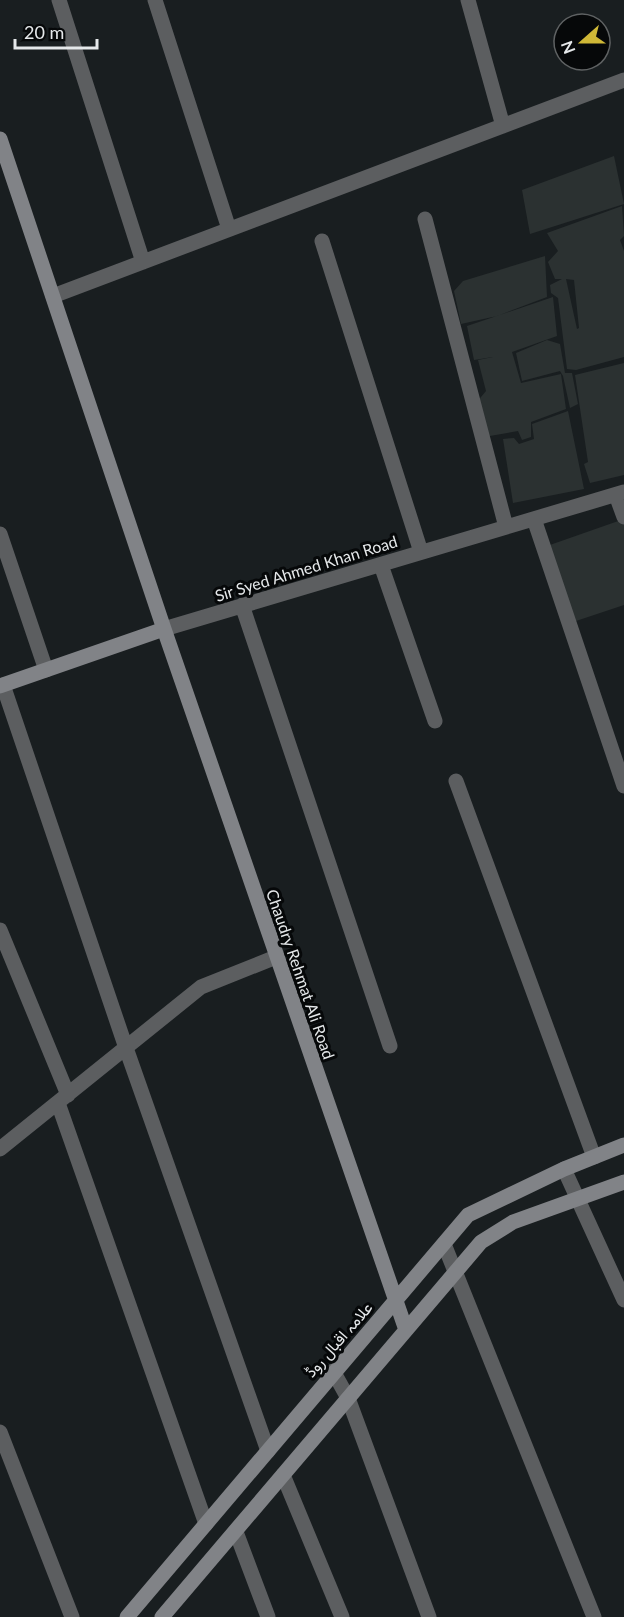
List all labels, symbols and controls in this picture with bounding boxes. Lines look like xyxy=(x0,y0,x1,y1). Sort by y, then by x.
scale bar xyxy=(15,12,98,50)
north arrow xyxy=(552,12,612,72)
text: 20 m xyxy=(24,21,64,43)
text: N xyxy=(556,38,579,57)
street label: Sir Syed Ahmed Khan Road xyxy=(213,531,399,605)
street label: Chaudry Rehmat Ali Road xyxy=(263,887,339,1061)
street label: علامہ اقبال روڈ xyxy=(300,1298,377,1382)

